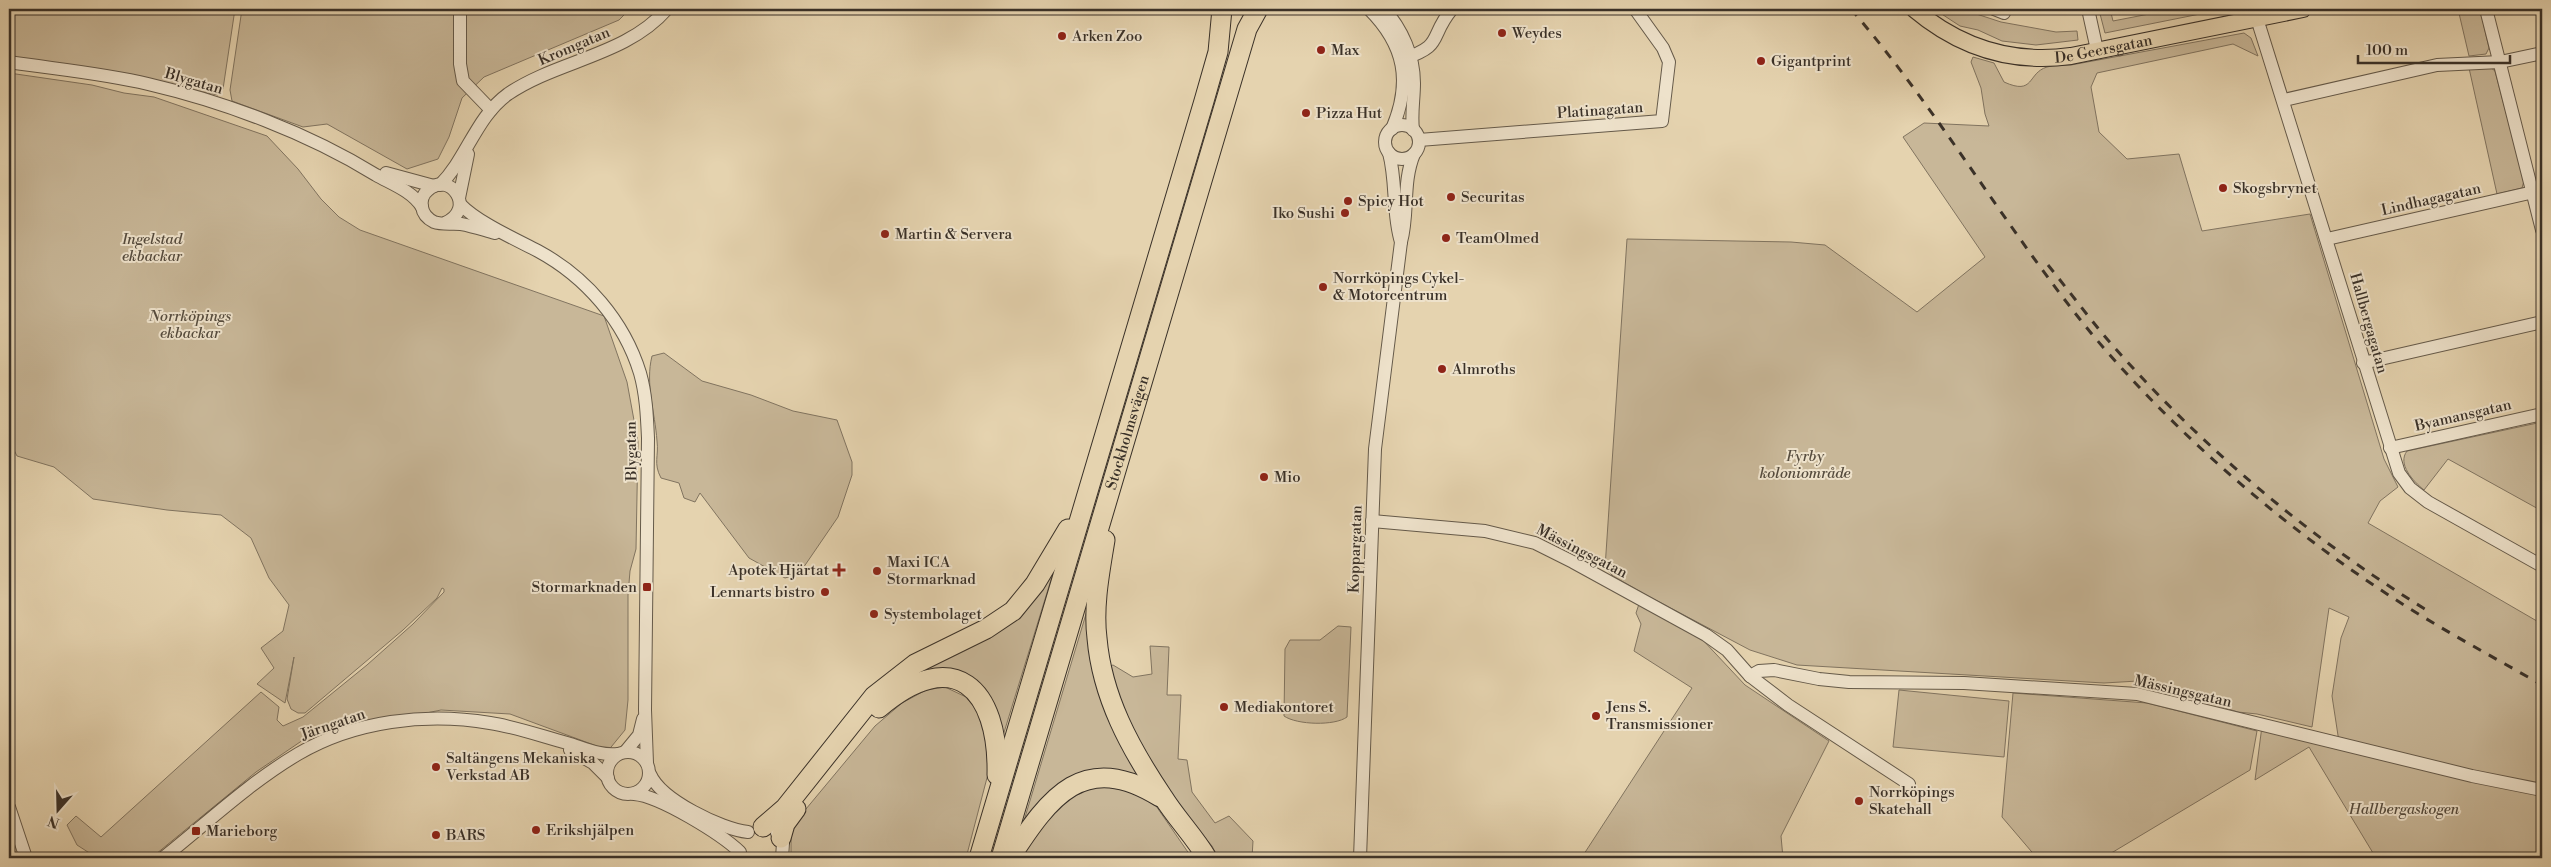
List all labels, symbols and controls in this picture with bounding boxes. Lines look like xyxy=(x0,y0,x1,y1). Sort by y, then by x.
street label: Kromgatan xyxy=(535,23,613,70)
place label: Weydes xyxy=(1511,24,1562,43)
place label: Arken Zoo xyxy=(1071,27,1143,46)
marker: Weydes xyxy=(1496,27,1508,39)
marker: Arken Zoo xyxy=(1056,30,1068,42)
street label: De Geersgatan xyxy=(2054,31,2154,68)
scale bar xyxy=(2358,32,2511,64)
place label: Max xyxy=(1331,41,1360,60)
text: 100 m xyxy=(2366,41,2408,60)
marker: Max xyxy=(1315,44,1327,56)
place label: Gigantprint xyxy=(1771,52,1852,71)
marker: Gigantprint xyxy=(1755,55,1767,67)
street label: Blygatan xyxy=(162,64,225,99)
street label: Platinagatan xyxy=(1556,98,1644,123)
place label: Pizza Hut xyxy=(1316,104,1383,123)
marker: Pizza Hut xyxy=(1300,107,1312,119)
place label: Skogsbrynet xyxy=(2233,179,2317,198)
street label: Lindhagagatan xyxy=(2379,179,2483,220)
marker: Skogsbrynet xyxy=(2217,182,2229,194)
place label: Securitas xyxy=(1461,188,1525,207)
marker: Securitas xyxy=(1445,191,1457,203)
place label: Spicy Hot xyxy=(1358,192,1425,211)
marker: Spicy Hot xyxy=(1342,195,1354,207)
place label: Iko Sushi xyxy=(1273,204,1335,223)
marker: Iko Sushi xyxy=(1339,207,1351,219)
place label: Martin & Servera xyxy=(895,225,1013,244)
marker: Martin & Servera xyxy=(879,228,891,240)
place label: TeamOlmed xyxy=(1456,229,1539,248)
park label: Ingelstad ekbackar xyxy=(121,230,183,266)
marker: TeamOlmed xyxy=(1440,232,1452,244)
place label: Norrköpings Cykel- & Motorcentrum xyxy=(1333,269,1465,305)
street label: Hallbergagatan xyxy=(2345,271,2392,376)
marker: Norrköpings Cykel- & Motorcentrum xyxy=(1317,281,1329,293)
park label: Norrköpings ekbackar xyxy=(148,307,232,343)
place label: Almroths xyxy=(1451,360,1515,379)
marker: Almroths xyxy=(1436,363,1448,375)
street label: Stockholmsvägen xyxy=(1102,373,1154,492)
street label: Byamansgatan xyxy=(2412,395,2513,436)
street label: Blygatan xyxy=(621,421,642,482)
park label: Fyrby koloniområde xyxy=(1759,447,1851,483)
place label: Mio xyxy=(1274,468,1301,487)
marker: Mio xyxy=(1258,471,1270,483)
street label: Koppargatan xyxy=(1344,505,1367,593)
street label: Mässingsgatan xyxy=(1533,520,1631,583)
place label: Maxi ICA Stormarknad xyxy=(887,553,976,589)
place label: Apotek Hjärtat xyxy=(727,561,830,580)
marker: Apotek Hjärtat xyxy=(833,564,845,576)
marker: Maxi ICA Stormarknad xyxy=(871,565,883,577)
place label: Stormarknaden xyxy=(532,578,637,597)
marker: Stormarknaden xyxy=(641,581,653,593)
place label: Lennarts bistro xyxy=(710,583,815,602)
marker: Lennarts bistro xyxy=(819,586,831,598)
place label: Systembolaget xyxy=(884,605,982,624)
marker: Systembolaget xyxy=(868,608,880,620)
street label: Mässingsgatan xyxy=(2132,671,2234,712)
place label: Mediakontoret xyxy=(1234,698,1334,717)
place label: Jens S. Transmissioner xyxy=(1605,698,1714,734)
marker: Mediakontoret xyxy=(1218,701,1230,713)
street label: Järngatan xyxy=(297,705,368,745)
marker: Jens S. Transmissioner xyxy=(1590,710,1602,722)
place label: Saltängens Mekaniska Verkstad AB xyxy=(445,749,596,785)
marker: Saltängens Mekaniska Verkstad AB xyxy=(430,761,442,773)
place label: Norrköpings Skatehall xyxy=(1869,783,1954,819)
north arrow xyxy=(32,784,82,834)
marker: Norrköpings Skatehall xyxy=(1853,795,1865,807)
park label: Hallbergaskogen xyxy=(2348,800,2460,819)
text: N xyxy=(46,811,62,832)
place label: Erikshjälpen xyxy=(546,821,634,840)
place label: Marieborg xyxy=(206,822,277,841)
marker: Erikshjälpen xyxy=(530,824,542,836)
marker: Marieborg xyxy=(190,825,202,837)
place label: BARS xyxy=(445,826,485,845)
marker: BARS xyxy=(430,829,442,841)

